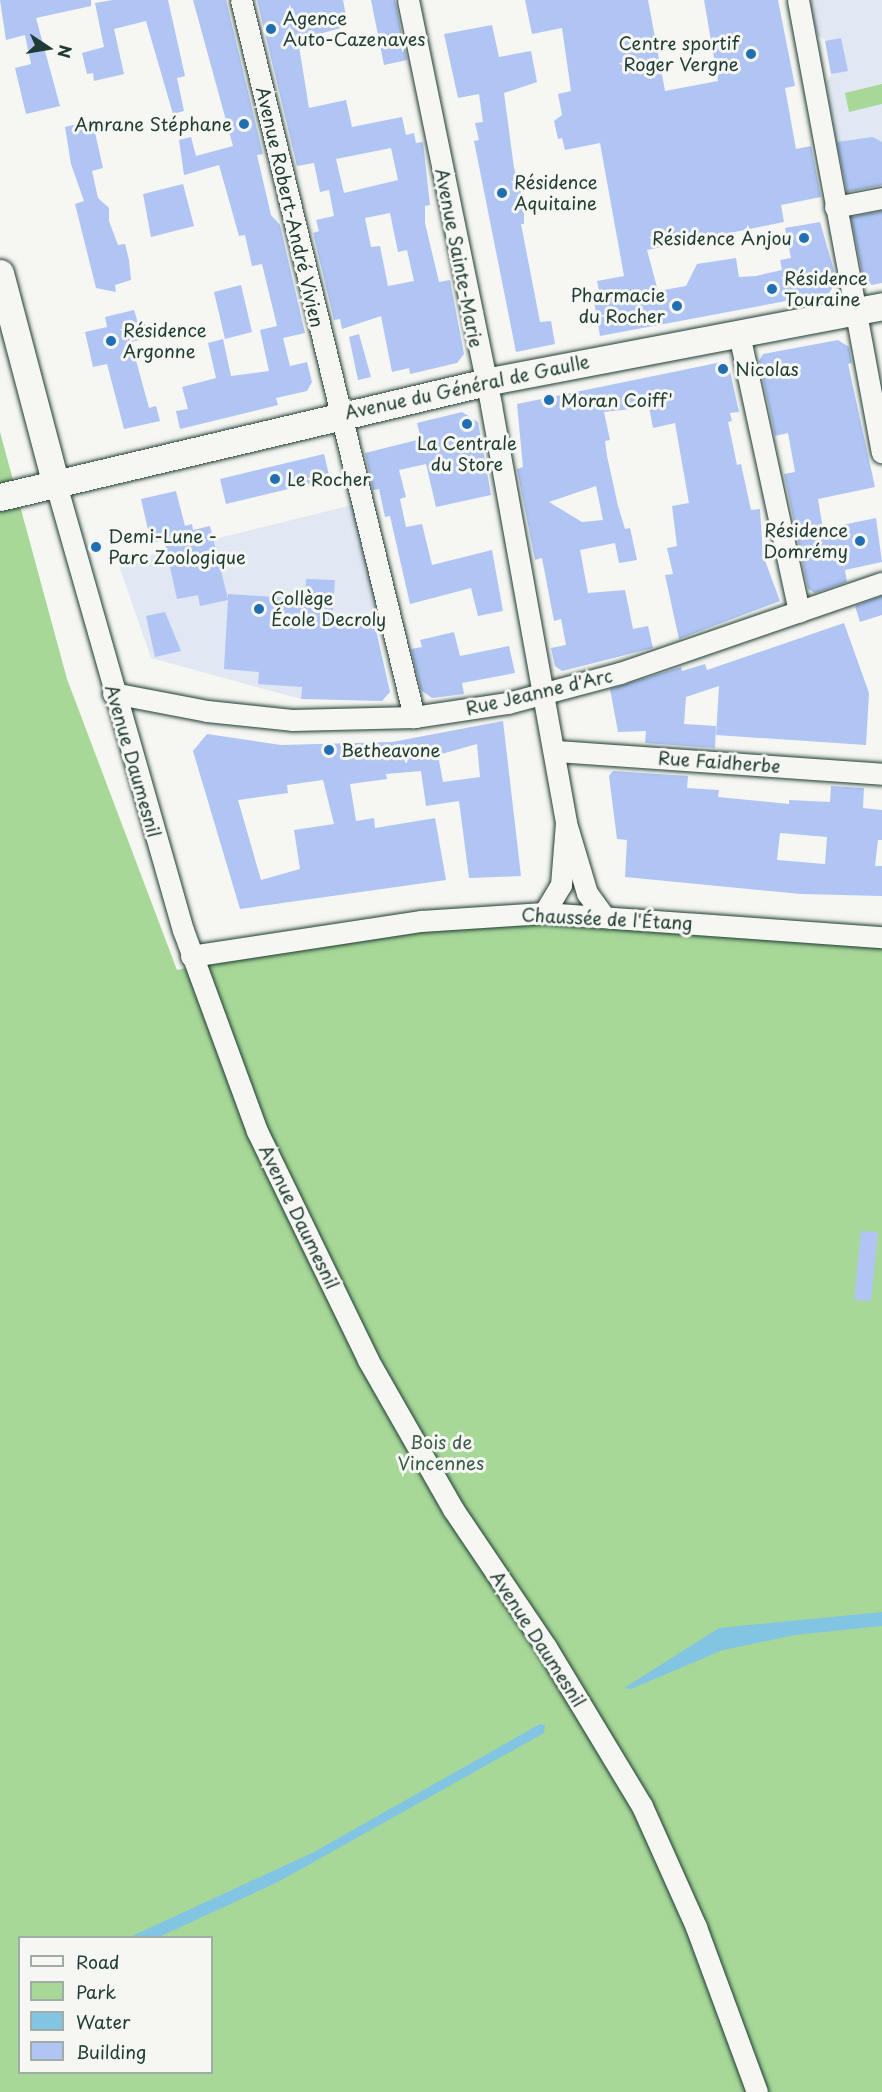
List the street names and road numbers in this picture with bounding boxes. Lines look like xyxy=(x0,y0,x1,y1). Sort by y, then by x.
street label: Avenue Robert-André Vivien xyxy=(252,85,328,329)
street label: Avenue Sainte-Marie xyxy=(431,167,487,349)
street label: Avenue du Général de Gaulle xyxy=(342,350,592,424)
street label: Rue Jeanne d'Arc xyxy=(463,664,615,720)
street label: Avenue Daumesnil xyxy=(101,683,165,839)
street label: Rue Faidherbe xyxy=(656,747,782,777)
street label: Chaussée de l'Étang xyxy=(520,904,694,934)
street label: Avenue Daumesnil xyxy=(255,1142,343,1292)
street label: Avenue Daumesnil xyxy=(486,1567,590,1711)

